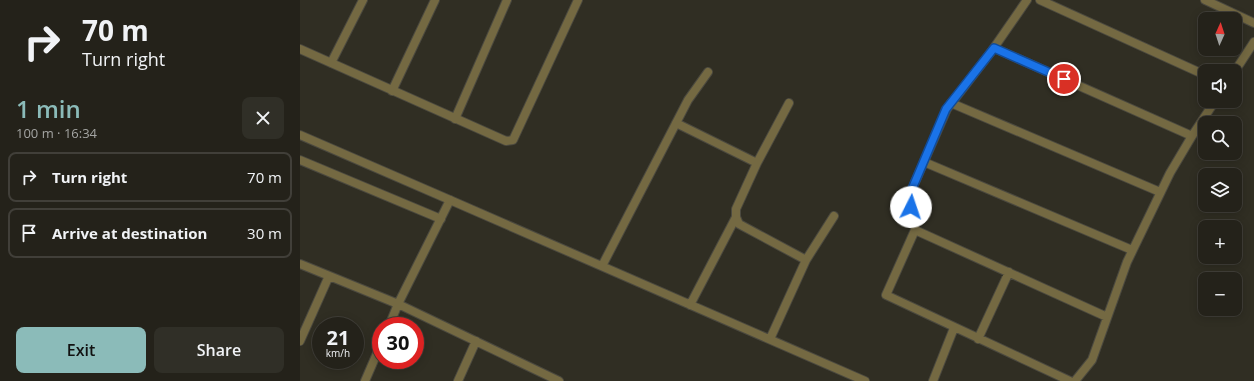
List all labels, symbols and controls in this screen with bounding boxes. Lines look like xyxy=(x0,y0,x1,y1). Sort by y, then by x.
text: 70 m xyxy=(82,11,149,49)
north arrow xyxy=(1198,12,1242,56)
map controls xyxy=(1198,12,1242,316)
icon: right xyxy=(16,16,68,68)
text: Turn right xyxy=(82,47,165,71)
pin xyxy=(1047,62,1081,96)
button: sound xyxy=(1198,64,1242,108)
icon: arrive xyxy=(1053,68,1075,90)
text: 1 min xyxy=(16,92,81,125)
button: close xyxy=(242,97,284,139)
button: search xyxy=(1198,116,1242,160)
text: 100 m · 16:34 xyxy=(16,124,97,142)
icon: right xyxy=(18,166,40,188)
text: Turn right xyxy=(52,167,127,187)
text: 70 m xyxy=(247,167,282,187)
button: layers xyxy=(1198,168,1242,212)
position arrow xyxy=(890,186,932,228)
button: + xyxy=(1198,220,1242,264)
icon: arrive xyxy=(18,222,40,244)
text: Arrive at destination xyxy=(52,223,207,243)
text: 30 m xyxy=(247,223,282,243)
button: − xyxy=(1198,272,1242,316)
speed limit sign: 30 xyxy=(372,317,424,369)
text: 21 xyxy=(327,324,349,351)
button: Exit xyxy=(16,327,146,373)
button: Share xyxy=(154,327,284,373)
text: km/h xyxy=(326,346,350,360)

